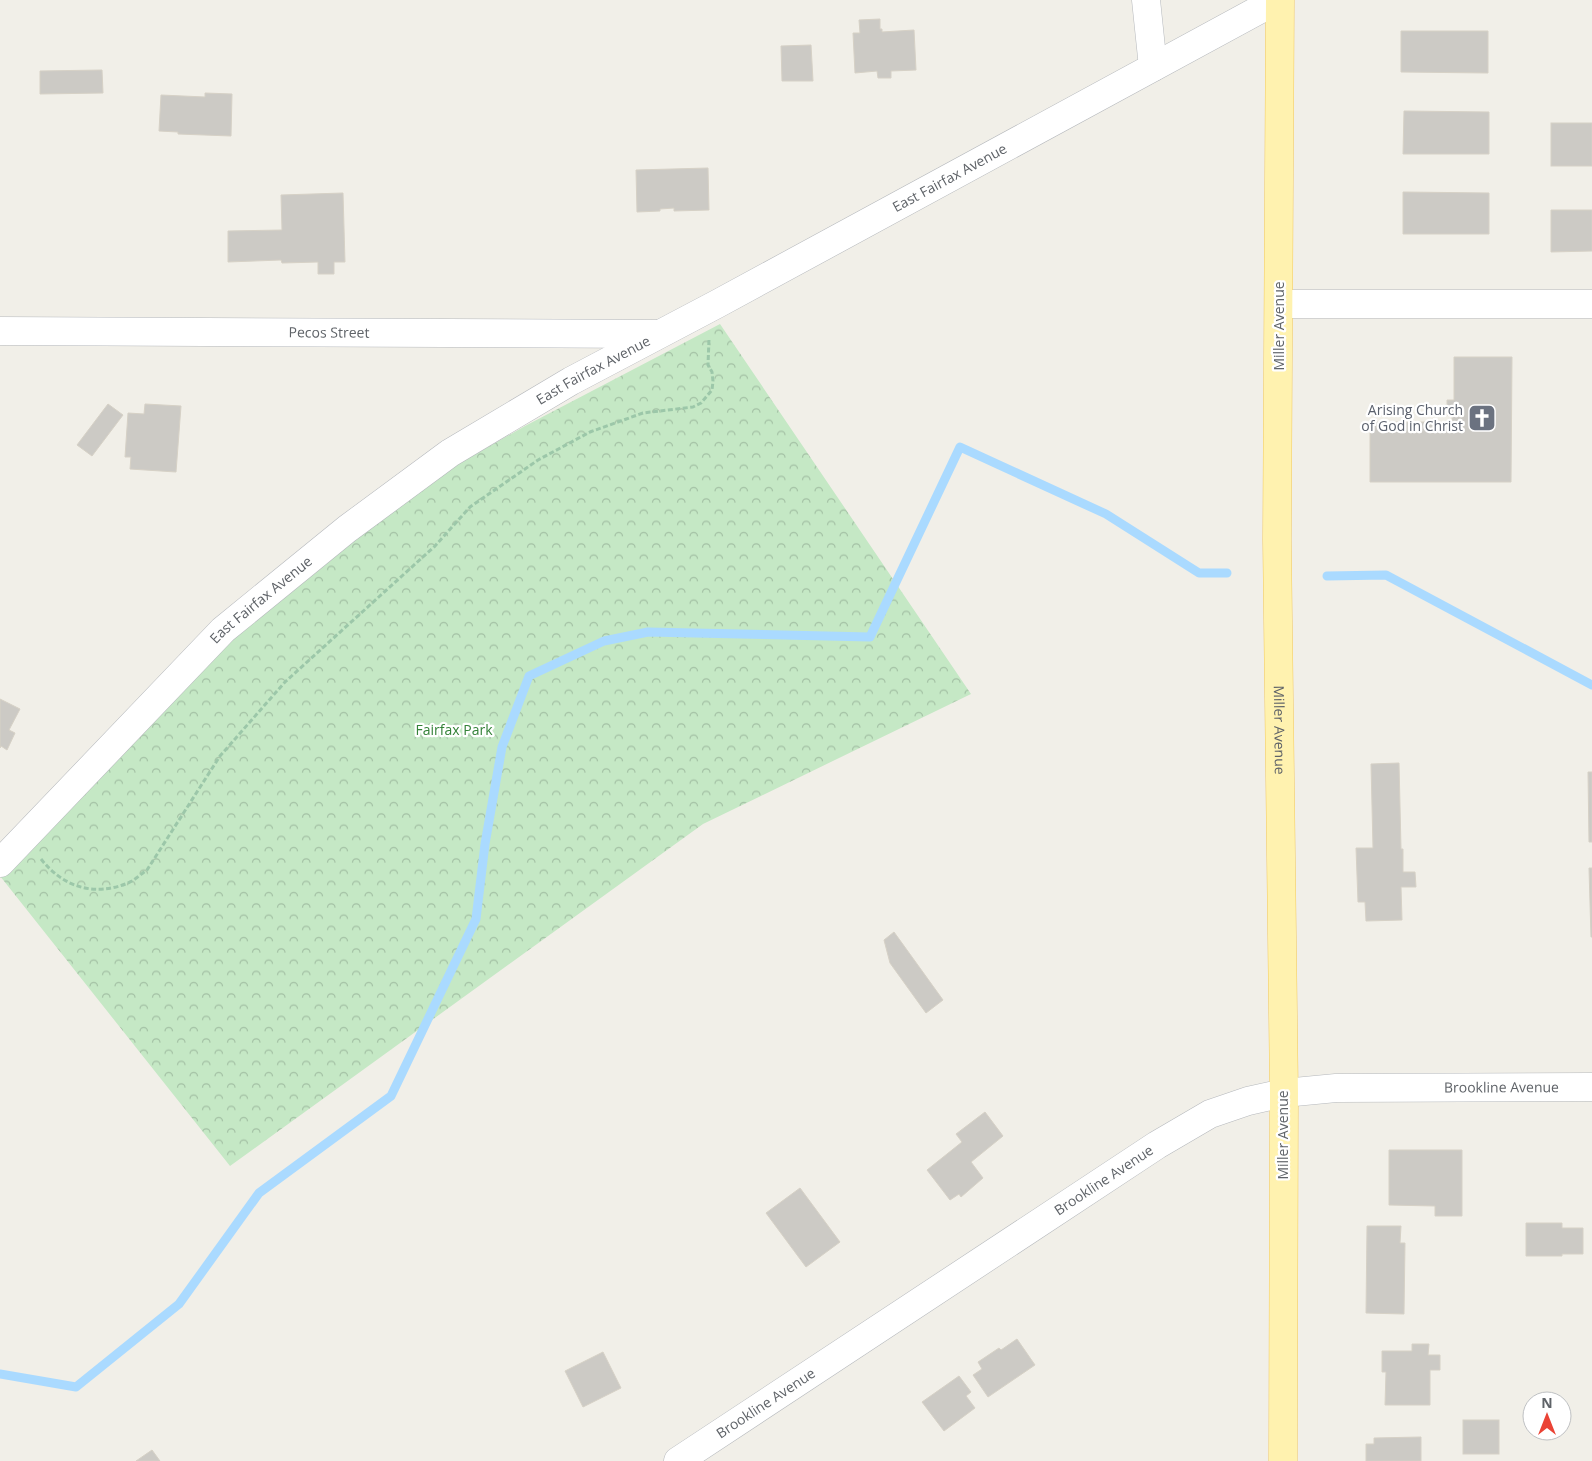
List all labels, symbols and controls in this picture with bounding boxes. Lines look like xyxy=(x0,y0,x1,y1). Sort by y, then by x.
street label: East Fairfax Avenue xyxy=(889,138,1010,216)
street label: Miller Avenue xyxy=(1269,281,1288,371)
street label: Pecos Street xyxy=(288,322,370,342)
street label: East Fairfax Avenue xyxy=(532,331,654,409)
place label: Arising Church of God in Christ xyxy=(1361,400,1463,435)
church icon: Arising Church of God in Christ xyxy=(1467,403,1497,433)
street label: East Fairfax Avenue xyxy=(205,551,316,647)
street label: Miller Avenue xyxy=(1270,685,1290,775)
park label: Fairfax Park xyxy=(416,720,493,739)
street label: Brookline Avenue xyxy=(1444,1077,1559,1097)
street label: Miller Avenue xyxy=(1273,1090,1292,1180)
street label: Brookline Avenue xyxy=(1050,1140,1157,1219)
street label: Brookline Avenue xyxy=(712,1363,819,1442)
north arrow xyxy=(1522,1391,1572,1441)
text: N xyxy=(1541,1393,1553,1412)

